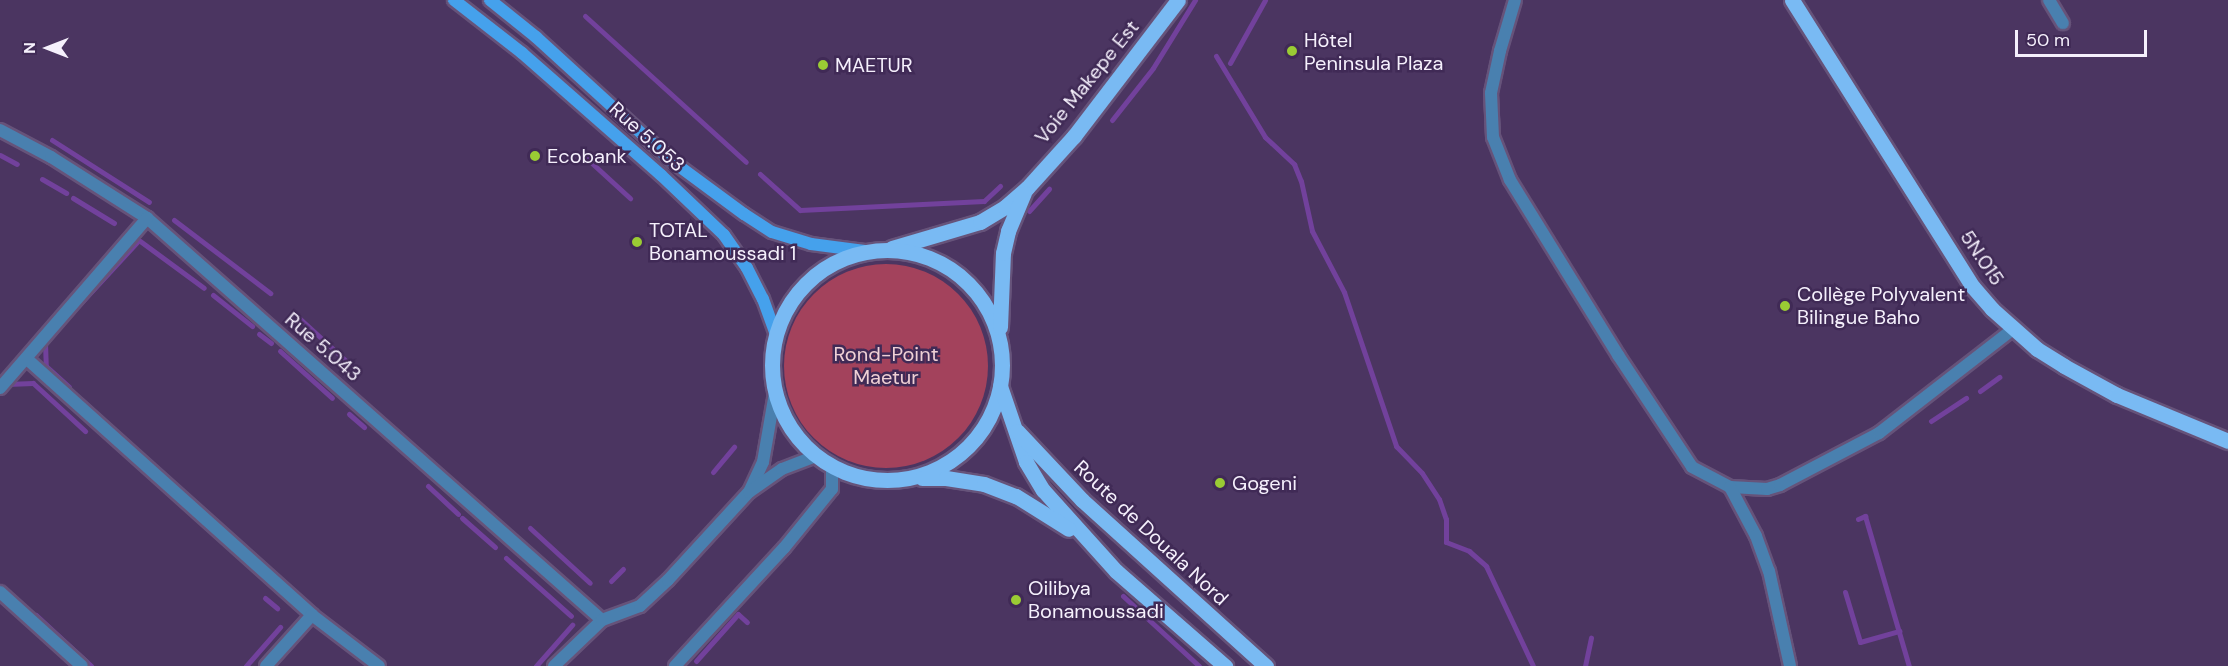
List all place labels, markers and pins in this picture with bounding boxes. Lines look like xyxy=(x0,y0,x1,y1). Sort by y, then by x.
place label: Hôtel Peninsula Plaza xyxy=(1304,28,1443,75)
marker: Hôtel Peninsula Plaza xyxy=(1285,44,1299,58)
place label: MAETUR xyxy=(835,53,913,77)
marker: MAETUR xyxy=(816,58,830,72)
place label: Ecobank xyxy=(547,144,627,168)
marker: Ecobank xyxy=(528,149,542,163)
place label: TOTAL Bonamoussadi 1 xyxy=(649,219,796,266)
marker: TOTAL Bonamoussadi 1 xyxy=(630,235,644,249)
place label: Collège Polyvalent Bilingue Baho xyxy=(1797,282,1965,329)
marker: Collège Polyvalent Bilingue Baho xyxy=(1778,299,1792,313)
place label: Gogeni xyxy=(1232,471,1297,495)
marker: Gogeni xyxy=(1213,476,1227,490)
place label: Oilibya Bonamoussadi xyxy=(1028,576,1164,623)
marker: Oilibya Bonamoussadi xyxy=(1009,593,1023,607)

